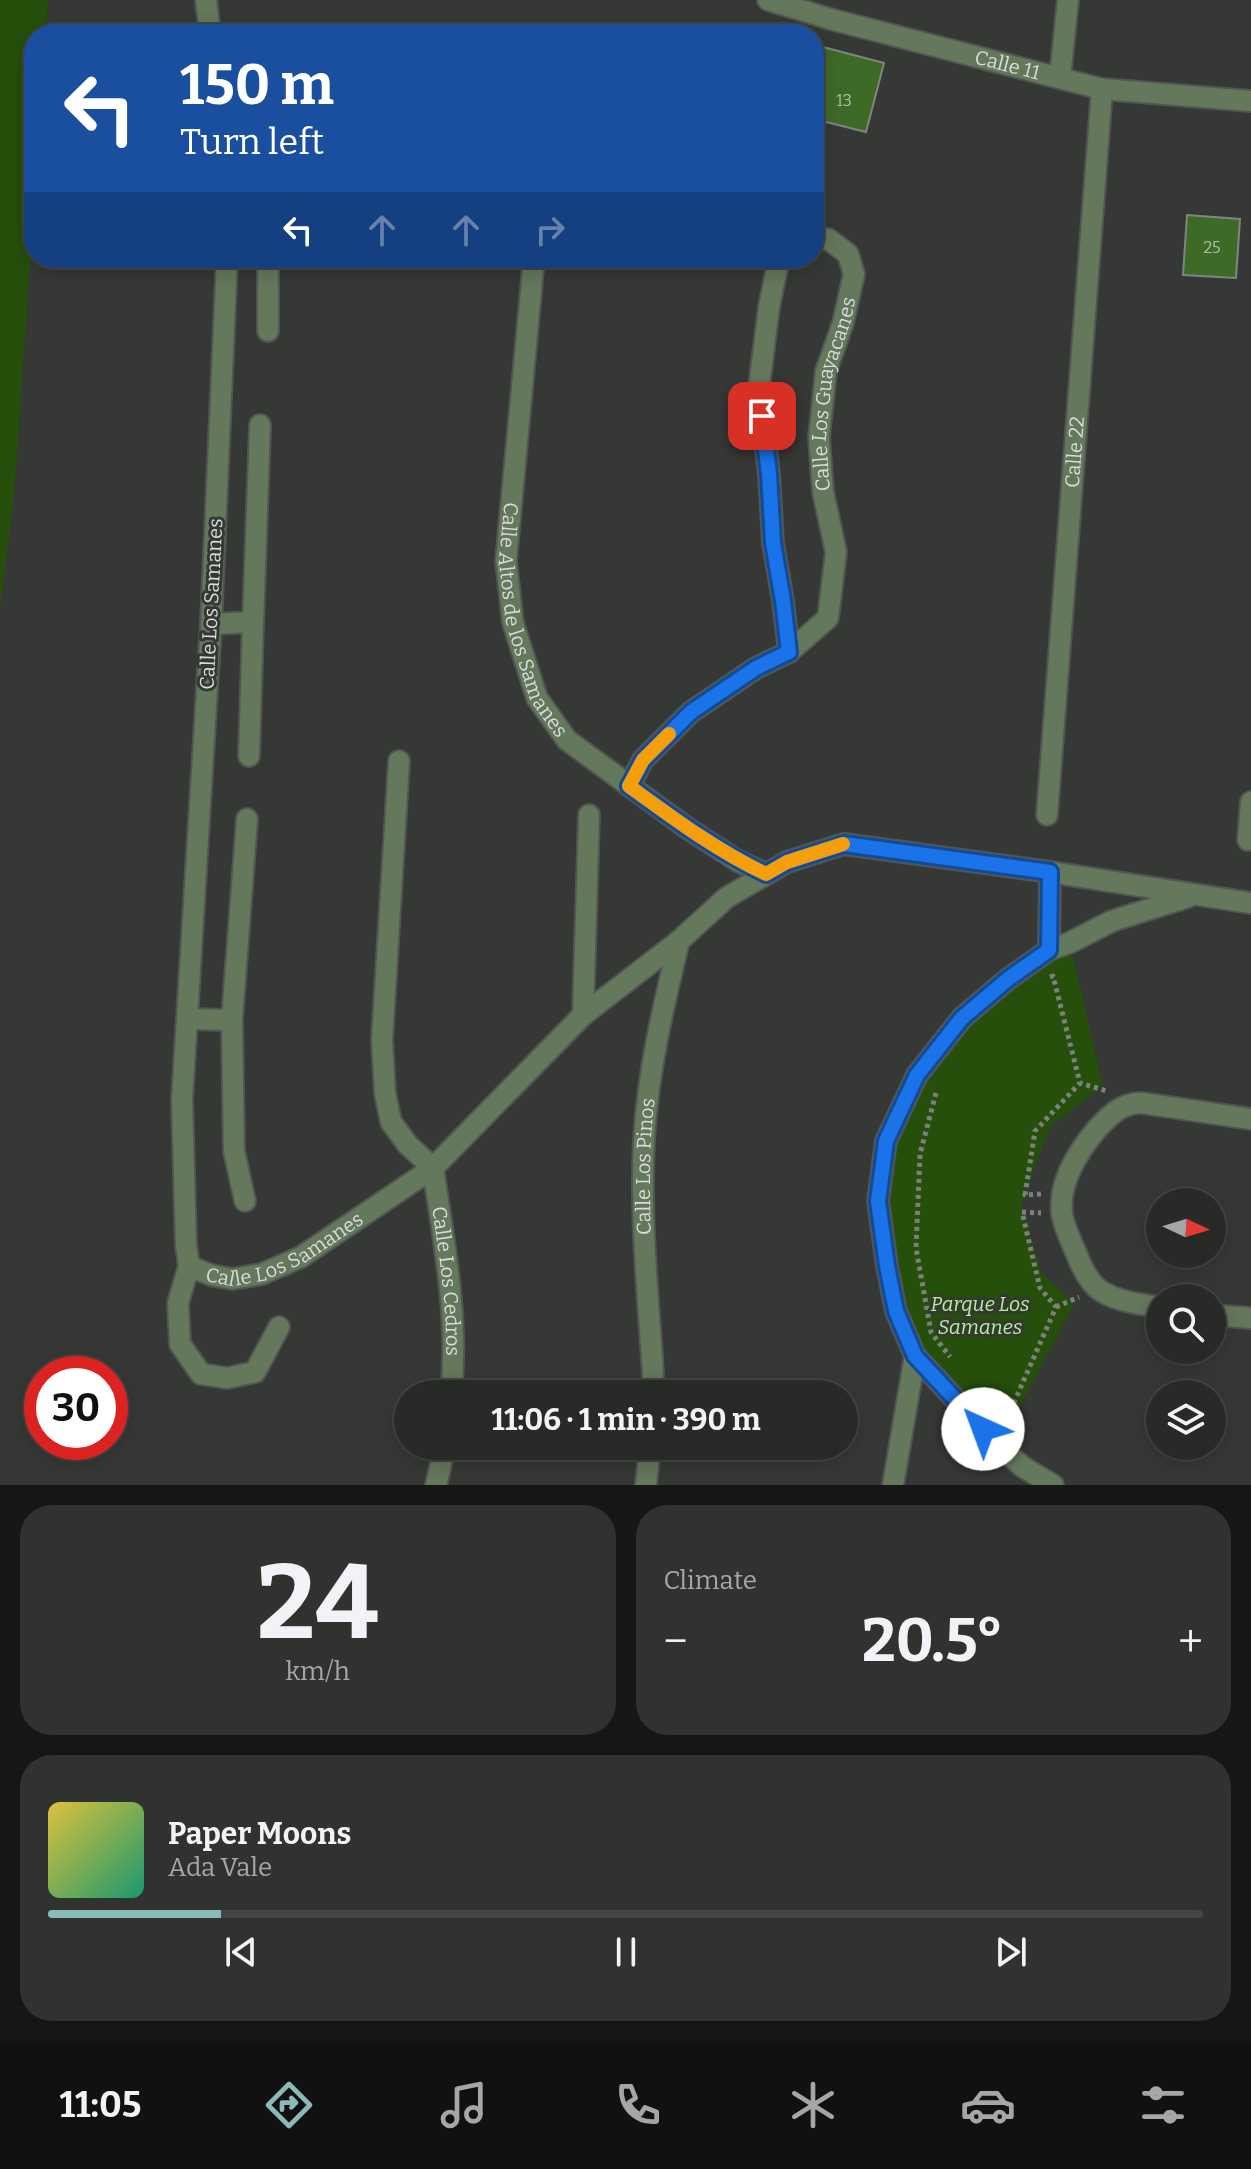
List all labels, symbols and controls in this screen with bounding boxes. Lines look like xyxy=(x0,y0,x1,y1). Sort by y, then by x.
street label: Calle 11 xyxy=(972,45,1042,85)
text: 150 m xyxy=(180,52,334,119)
icon: left xyxy=(48,56,152,160)
house number: 13 xyxy=(836,91,852,110)
text: Turn left xyxy=(180,120,324,164)
icon: left xyxy=(276,208,320,252)
icon: ahead xyxy=(360,208,404,252)
icon: ahead xyxy=(444,208,488,252)
icon: right xyxy=(528,208,572,252)
house number: 25 xyxy=(1203,238,1221,257)
street label: Calle Los Guayacanes xyxy=(807,295,861,492)
pin xyxy=(728,382,796,450)
icon: arrive xyxy=(740,394,784,438)
street label: Calle 22 xyxy=(1060,415,1089,489)
street label: Calle Altos de los Samanes xyxy=(493,501,573,742)
street label: Calle Los Samanes xyxy=(195,518,227,690)
street label: Calle Los Pinos xyxy=(631,1096,660,1235)
north arrow xyxy=(1146,1188,1226,1268)
map controls xyxy=(1146,1188,1226,1460)
street label: Calle Los Cedros xyxy=(427,1205,465,1356)
street label: Calle Los Samanes xyxy=(204,1207,368,1291)
button: search xyxy=(1146,1284,1226,1364)
park label: Parque Los Samanes xyxy=(930,1292,1030,1339)
speed limit sign: 30 xyxy=(24,1356,128,1460)
button: layers xyxy=(1146,1380,1226,1460)
position arrow xyxy=(941,1387,1025,1471)
text: 11:06 · 1 min · 390 m xyxy=(491,1402,761,1438)
text: 24 xyxy=(257,1541,379,1666)
text: Climate xyxy=(664,1565,757,1596)
text: 20.5° xyxy=(862,1605,1004,1677)
text: − xyxy=(664,1615,688,1668)
text: + xyxy=(1178,1615,1203,1668)
text: km/h xyxy=(286,1656,350,1687)
text: Paper Moons xyxy=(168,1816,351,1852)
text: Ada Vale xyxy=(168,1852,272,1883)
icon: previous xyxy=(219,1930,263,1974)
icon: pause xyxy=(604,1930,648,1974)
icon: next xyxy=(989,1930,1033,1974)
icon: directions xyxy=(261,2077,317,2133)
icon: music xyxy=(436,2077,492,2133)
icon: phone xyxy=(610,2077,666,2133)
icon: climate xyxy=(785,2077,841,2133)
icon: car xyxy=(960,2077,1016,2133)
icon: filters xyxy=(1135,2077,1191,2133)
text: 11:05 xyxy=(59,2083,142,2127)

